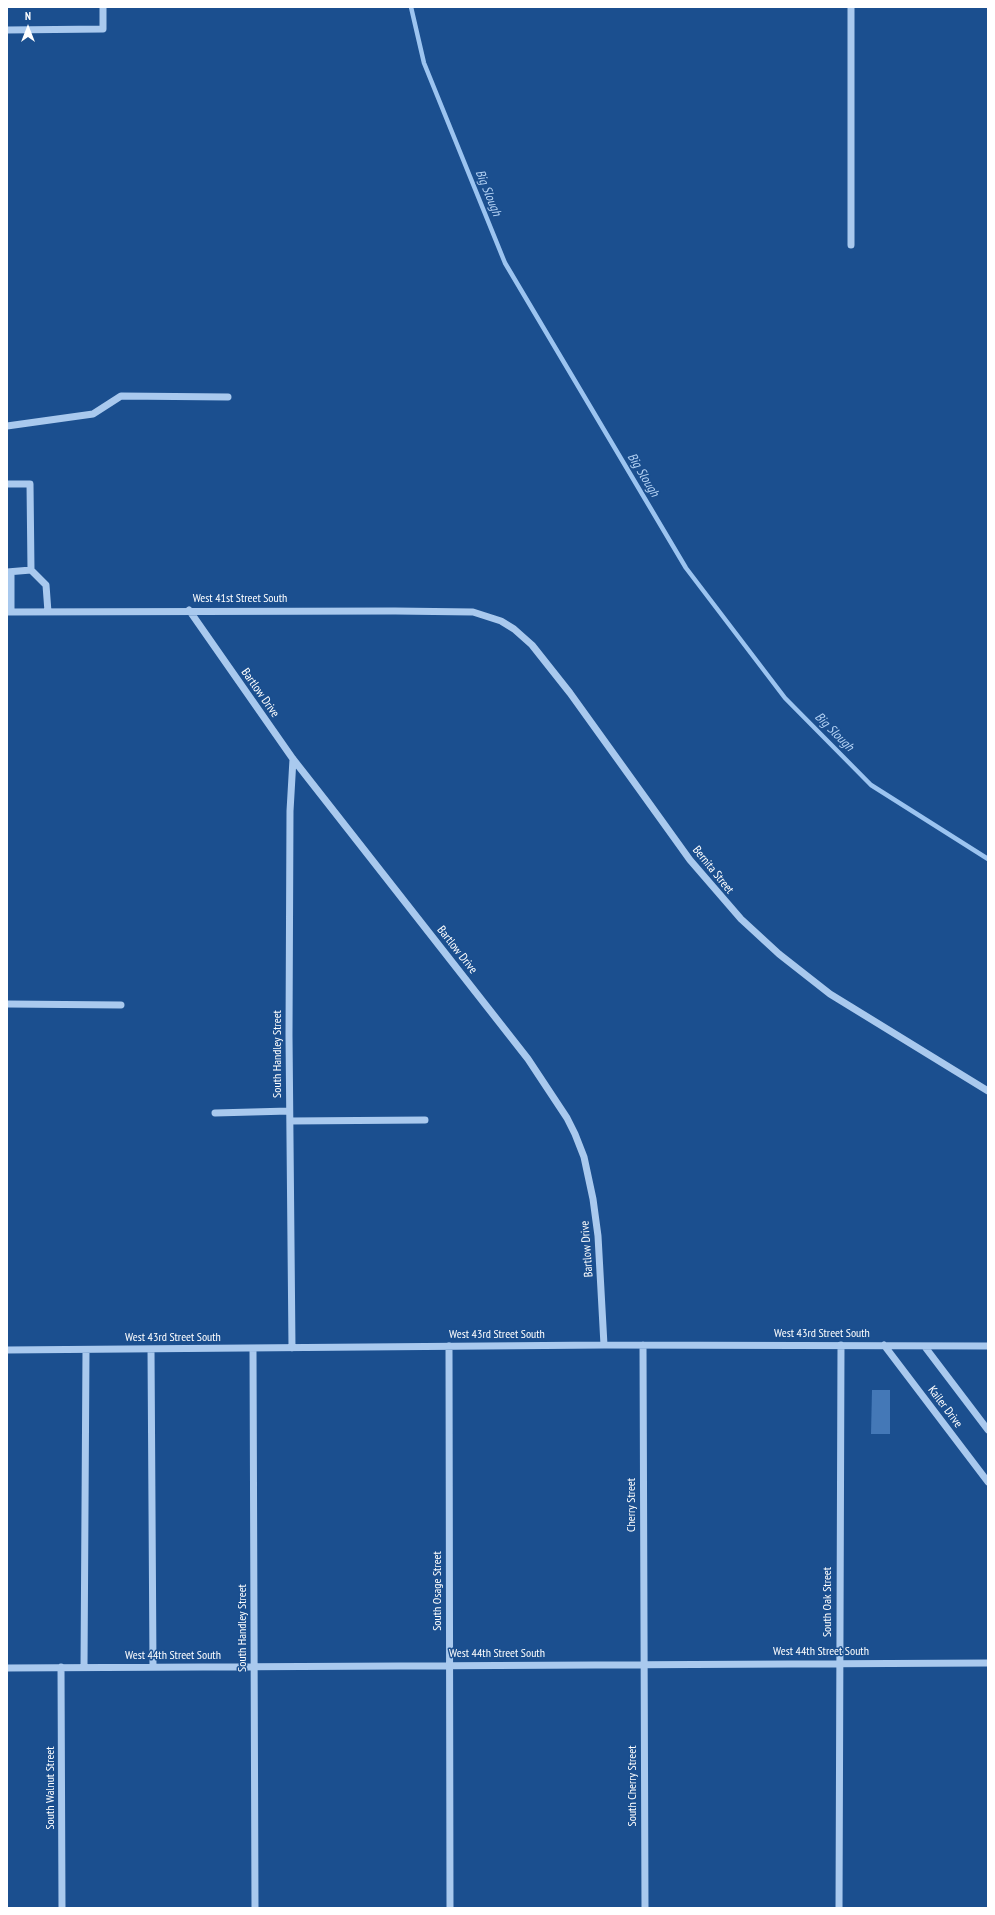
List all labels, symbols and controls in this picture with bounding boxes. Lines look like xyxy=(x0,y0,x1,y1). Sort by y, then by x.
north arrow xyxy=(8,8,48,48)
text: N xyxy=(25,9,31,23)
water label: Big Slough xyxy=(472,168,504,218)
water label: Big Slough xyxy=(624,450,662,500)
street label: West 41st Street South xyxy=(193,592,287,606)
street label: Bartlow Drive xyxy=(238,666,282,720)
water label: Big Slough xyxy=(811,709,857,755)
street label: Bernita Street xyxy=(689,843,737,897)
street label: Bartlow Drive xyxy=(434,923,480,977)
street label: South Handley Street xyxy=(271,1010,285,1098)
street label: Bartlow Drive xyxy=(578,1220,596,1278)
street label: West 43rd Street South xyxy=(774,1327,870,1341)
street label: West 43rd Street South xyxy=(449,1328,545,1342)
street label: West 43rd Street South xyxy=(125,1331,221,1345)
street label: Kailer Drive xyxy=(925,1383,965,1431)
street label: Cherry Street xyxy=(625,1478,639,1532)
street label: South Osage Street xyxy=(431,1551,445,1631)
street label: South Oak Street xyxy=(821,1567,835,1637)
street label: South Handley Street xyxy=(236,1584,250,1672)
street label: West 44th Street South xyxy=(773,1645,869,1659)
street label: West 44th Street South xyxy=(449,1647,545,1661)
street label: West 44th Street South xyxy=(125,1649,221,1663)
street label: South Walnut Street xyxy=(44,1746,58,1830)
street label: South Cherry Street xyxy=(626,1746,640,1826)

